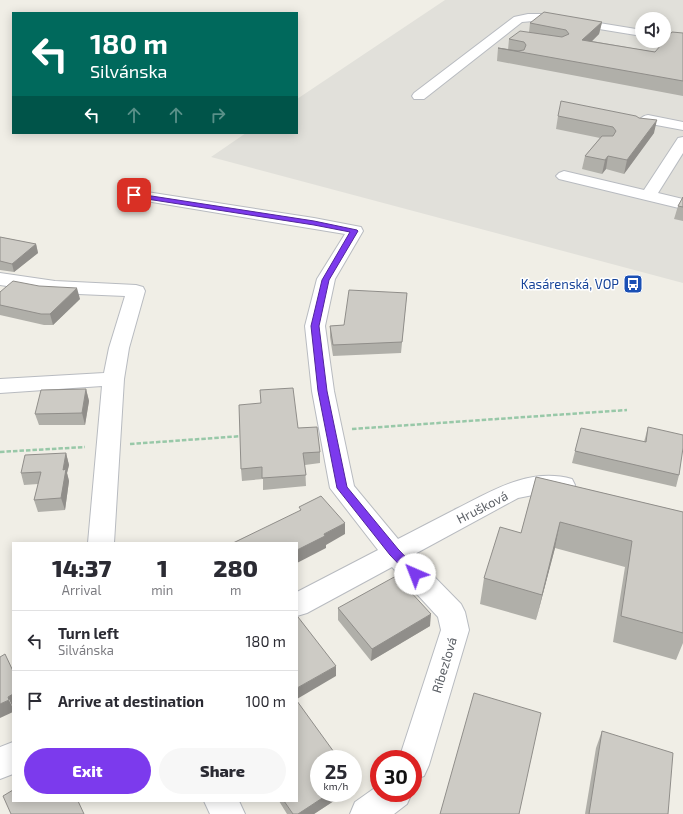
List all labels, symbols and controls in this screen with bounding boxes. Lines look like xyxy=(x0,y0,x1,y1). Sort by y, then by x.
map controls xyxy=(635,12,671,48)
button: sound xyxy=(635,12,671,48)
text: 180 m xyxy=(90,26,168,60)
icon: left xyxy=(24,28,76,80)
text: Silvánska xyxy=(90,60,168,82)
icon: left xyxy=(81,104,103,126)
icon: ahead xyxy=(123,104,145,126)
icon: ahead xyxy=(165,104,187,126)
icon: right xyxy=(207,104,229,126)
pin xyxy=(117,178,151,212)
icon: arrive xyxy=(123,184,145,206)
bus stop icon: Kasárenská, VOP xyxy=(622,273,644,295)
place label: Kasárenská, VOP xyxy=(521,276,619,292)
street label: Hrušková xyxy=(454,487,510,527)
text: 14:37 xyxy=(52,553,111,582)
text: 1 xyxy=(157,553,168,582)
text: 280 xyxy=(213,553,258,582)
position arrow xyxy=(394,553,436,595)
text: Arrival xyxy=(62,582,101,598)
text: min xyxy=(151,582,173,598)
text: m xyxy=(230,582,241,598)
text: Turn left xyxy=(58,624,119,642)
icon: left xyxy=(24,630,46,652)
text: 180 m xyxy=(245,632,286,650)
street label: Ríbezľová xyxy=(428,635,460,695)
text: Silvánska xyxy=(58,642,114,658)
icon: arrive xyxy=(24,690,46,712)
text: Arrive at destination xyxy=(58,692,204,710)
text: 100 m xyxy=(245,692,286,710)
button: Exit xyxy=(24,748,151,794)
button: Share xyxy=(159,748,286,794)
speed limit sign: 30 xyxy=(370,750,422,802)
text: 25 xyxy=(325,759,347,783)
text: km/h xyxy=(324,780,348,792)

